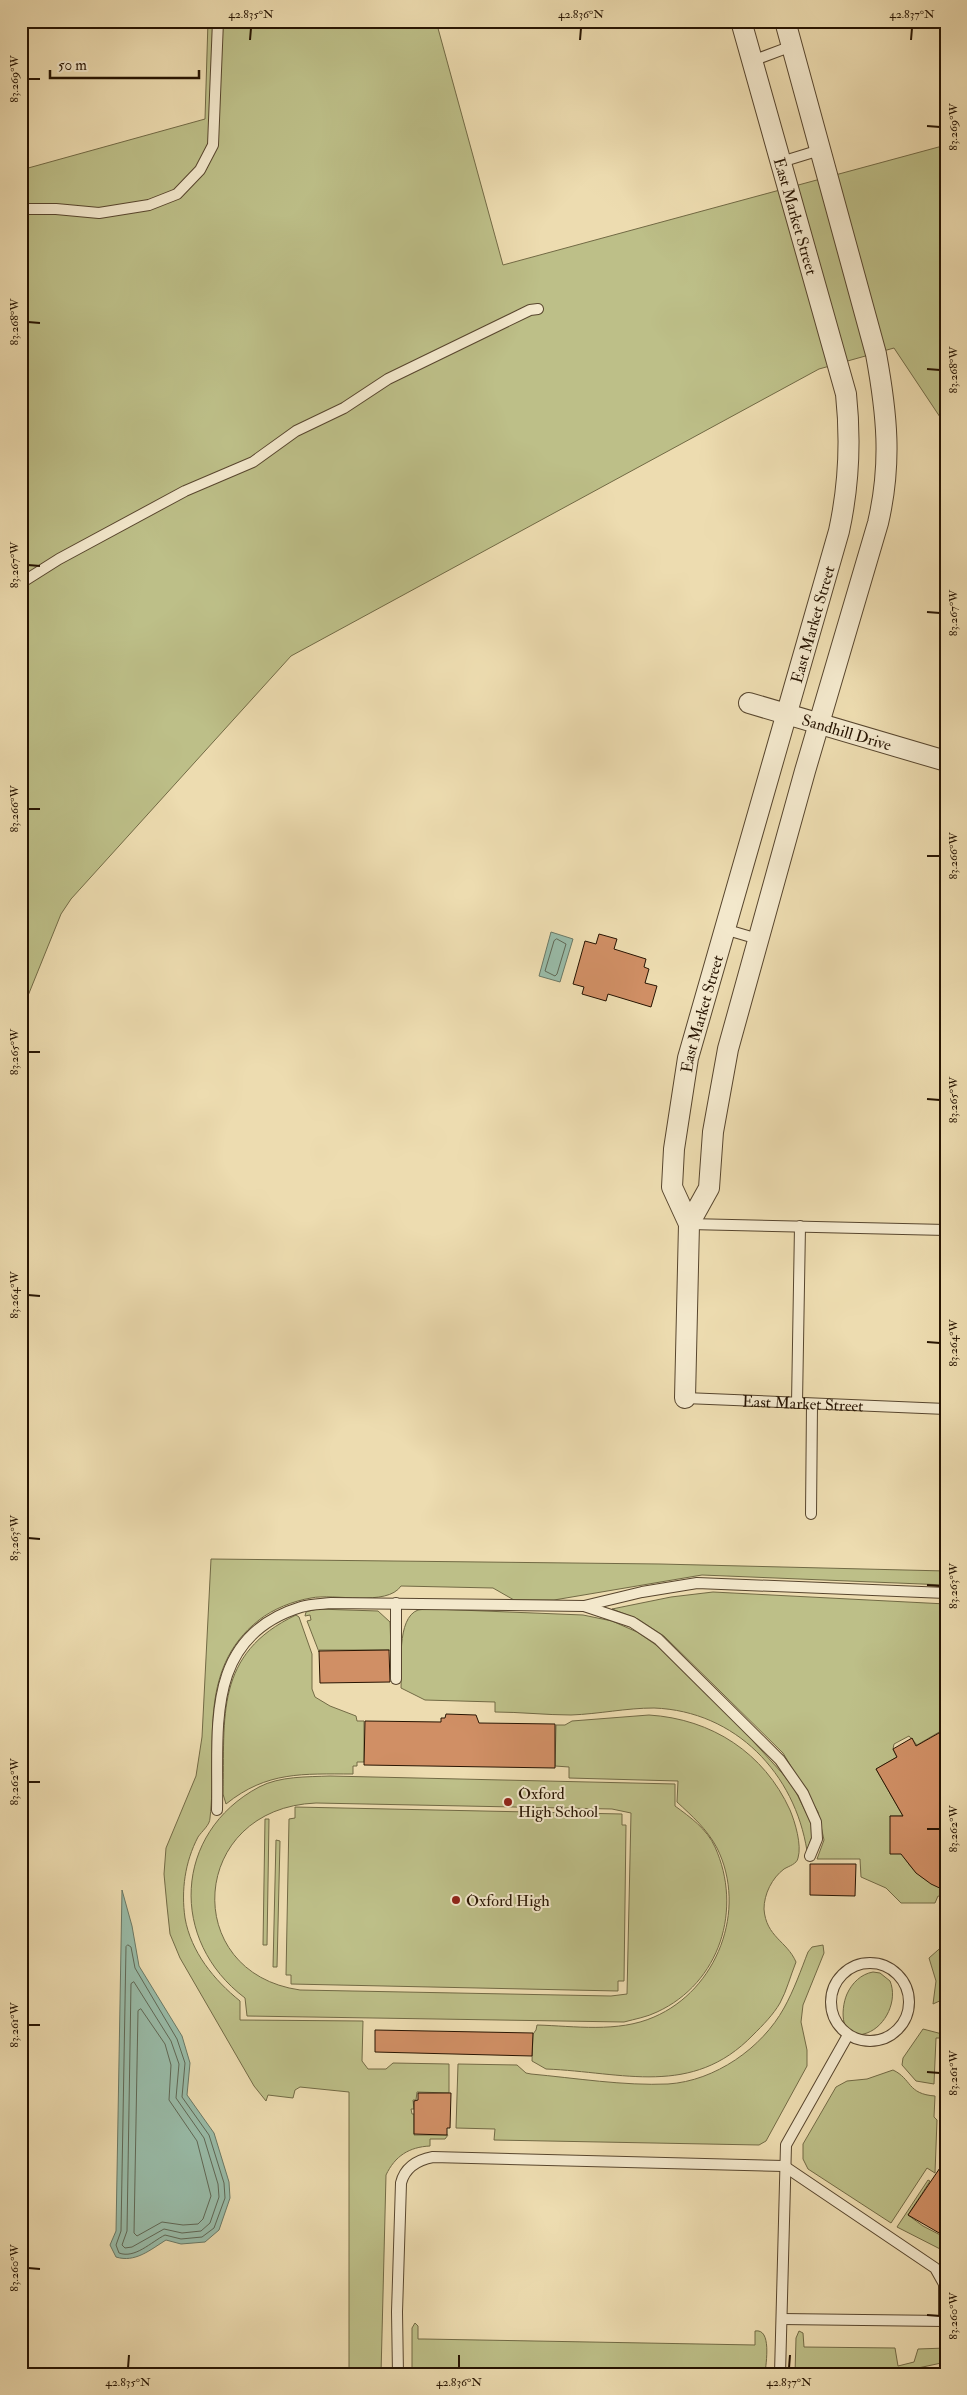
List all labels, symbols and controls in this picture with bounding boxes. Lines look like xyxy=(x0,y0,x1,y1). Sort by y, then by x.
text: 42.835°N xyxy=(228,7,274,22)
text: 42.836°N xyxy=(558,7,604,22)
text: 42.837°N xyxy=(889,7,935,22)
scale bar xyxy=(50,48,199,80)
text: 83.269°W xyxy=(7,55,22,103)
text: 50 m xyxy=(58,56,87,75)
text: 83.269°W xyxy=(946,103,961,151)
street label: East Market Street xyxy=(769,155,821,277)
text: 83.268°W xyxy=(7,298,22,345)
text: 83.268°W xyxy=(946,346,961,393)
text: 83.267°W xyxy=(7,541,22,588)
street label: East Market Street xyxy=(787,564,840,686)
text: 83.267°W xyxy=(946,589,961,636)
street label: Sandhill Drive xyxy=(799,710,894,756)
text: 83.266°W xyxy=(7,785,22,833)
text: 83.266°W xyxy=(946,832,961,880)
street label: East Market Street xyxy=(677,953,728,1074)
text: 83.265°W xyxy=(7,1028,22,1075)
text: 83.265°W xyxy=(946,1076,961,1123)
text: 83.264°W xyxy=(7,1270,22,1319)
text: 83.264°W xyxy=(946,1318,961,1367)
street label: East Market Street xyxy=(742,1391,864,1417)
text: 83.263°W xyxy=(7,1514,22,1561)
text: 83.263°W xyxy=(946,1562,961,1609)
text: 83.262°W xyxy=(7,1758,22,1806)
place label: Oxford High School xyxy=(518,1784,598,1822)
marker: Oxford High School xyxy=(502,1796,514,1808)
text: 83.262°W xyxy=(946,1805,961,1853)
place label: Oxford High xyxy=(466,1891,550,1911)
marker: Oxford High xyxy=(450,1894,462,1906)
text: 83.261°W xyxy=(7,2002,22,2048)
text: 83.261°W xyxy=(946,2050,961,2096)
text: 83.260°W xyxy=(7,2244,22,2292)
text: 83.260°W xyxy=(946,2292,961,2340)
text: 42.835°N xyxy=(105,2375,151,2390)
text: 42.836°N xyxy=(436,2375,482,2390)
text: 42.837°N xyxy=(766,2375,812,2390)

